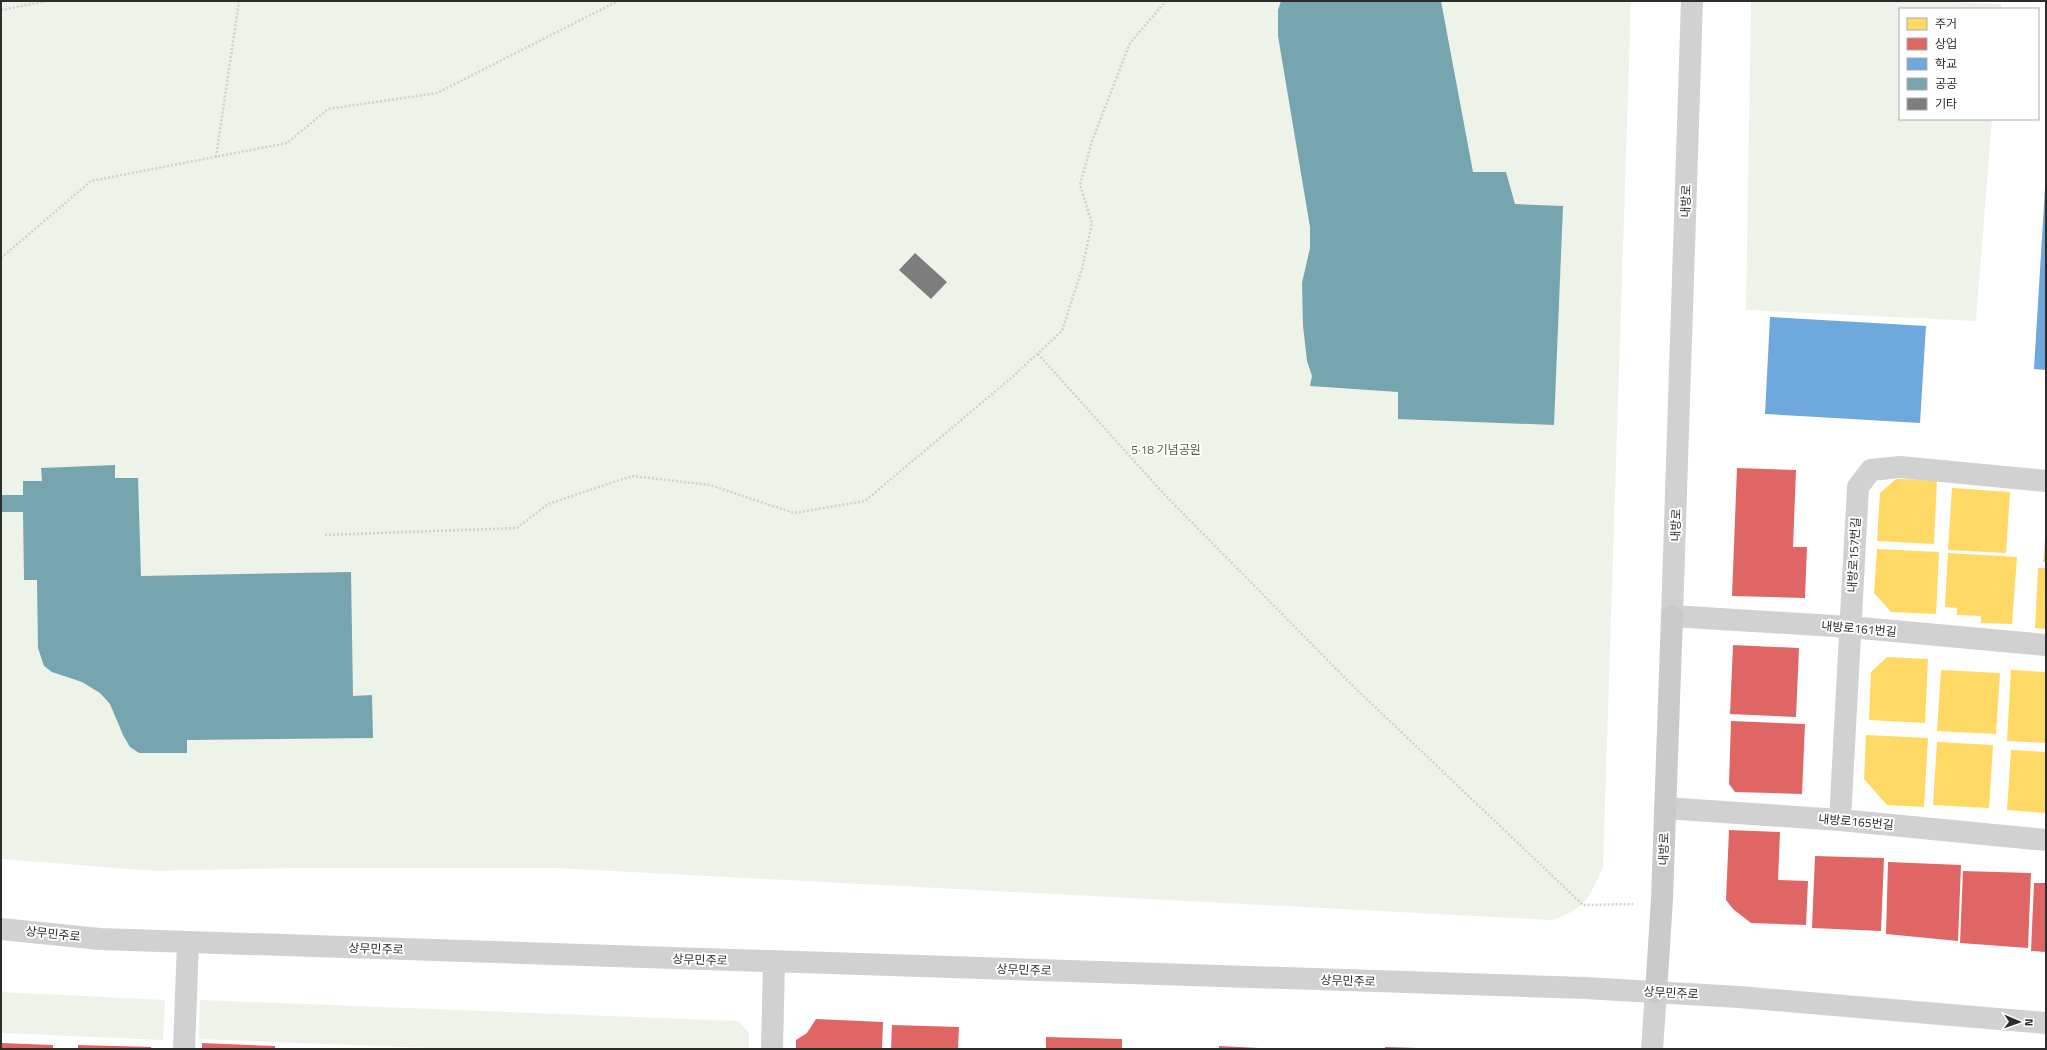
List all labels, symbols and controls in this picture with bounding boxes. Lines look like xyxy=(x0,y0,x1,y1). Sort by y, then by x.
legend xyxy=(1899,8,2039,120)
text: 주거 xyxy=(1935,14,1957,33)
text: 상업 xyxy=(1935,34,1957,53)
text: 학교 xyxy=(1935,54,1957,73)
text: 공공 xyxy=(1935,74,1957,93)
text: 기타 xyxy=(1935,94,1957,113)
street label: 내방로 xyxy=(1675,184,1696,218)
park label: 5·18 기념공원 xyxy=(1131,440,1201,459)
street label: 내방로 xyxy=(1665,508,1686,542)
street label: 내방로157번길 xyxy=(1842,517,1865,593)
street label: 내방로161번길 xyxy=(1821,616,1897,641)
street label: 내방로165번길 xyxy=(1818,809,1894,834)
street label: 내방로 xyxy=(1653,832,1674,866)
street label: 상무민주로 xyxy=(25,921,81,946)
street label: 상무민주로 xyxy=(348,938,404,959)
street label: 상무민주로 xyxy=(672,949,728,970)
street label: 상무민주로 xyxy=(996,959,1052,980)
street label: 상무민주로 xyxy=(1320,970,1376,991)
street label: 상무민주로 xyxy=(1643,982,1699,1003)
north arrow xyxy=(1999,1002,2039,1042)
text: N xyxy=(2021,1018,2037,1026)

